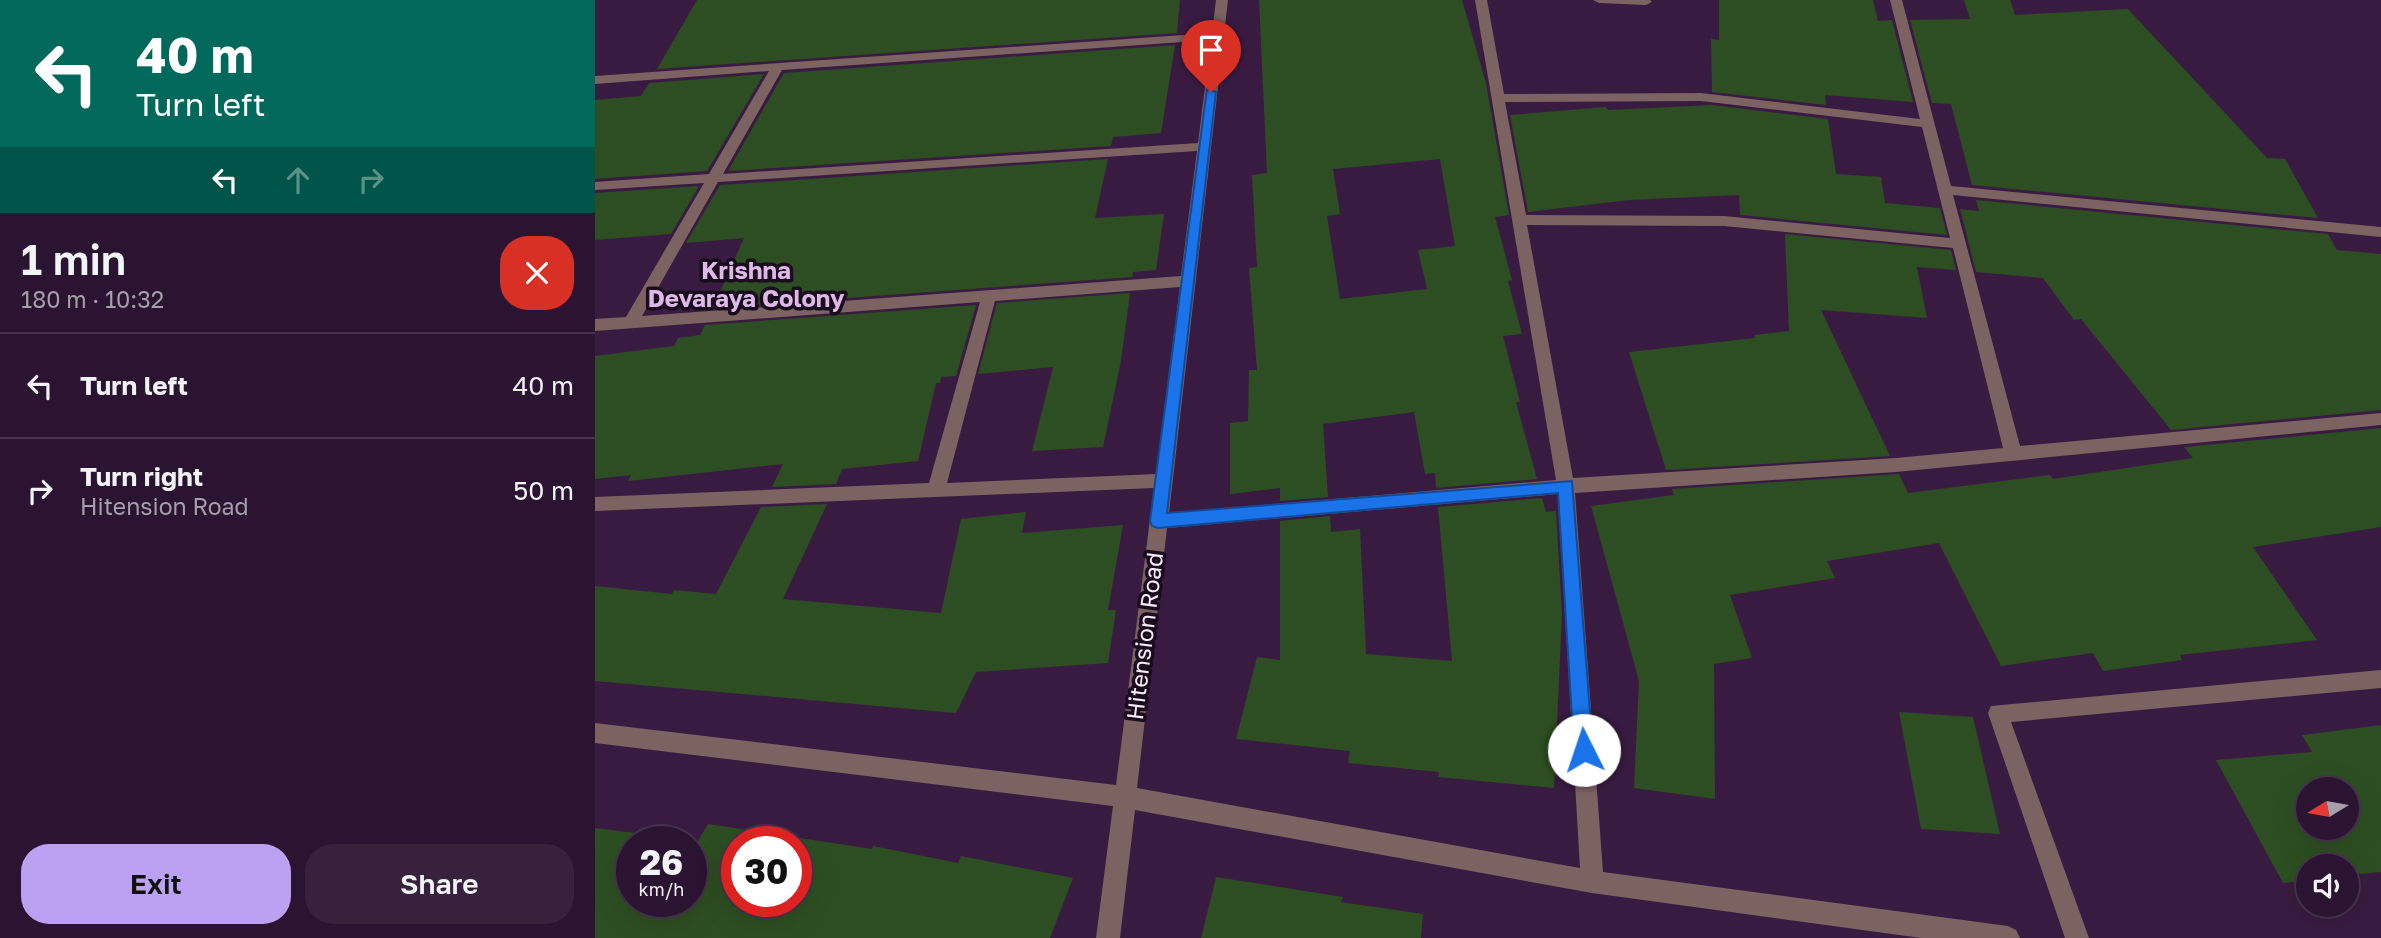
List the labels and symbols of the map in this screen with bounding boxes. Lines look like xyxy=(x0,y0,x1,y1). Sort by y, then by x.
pin xyxy=(1181,20,1241,92)
district label: Krishna Devaraya Colony xyxy=(648,255,845,312)
street label: Hitension Road xyxy=(1120,551,1168,721)
position arrow xyxy=(1547,713,1621,787)
north arrow xyxy=(2296,777,2359,840)
speed limit sign: 30 xyxy=(721,826,812,917)

